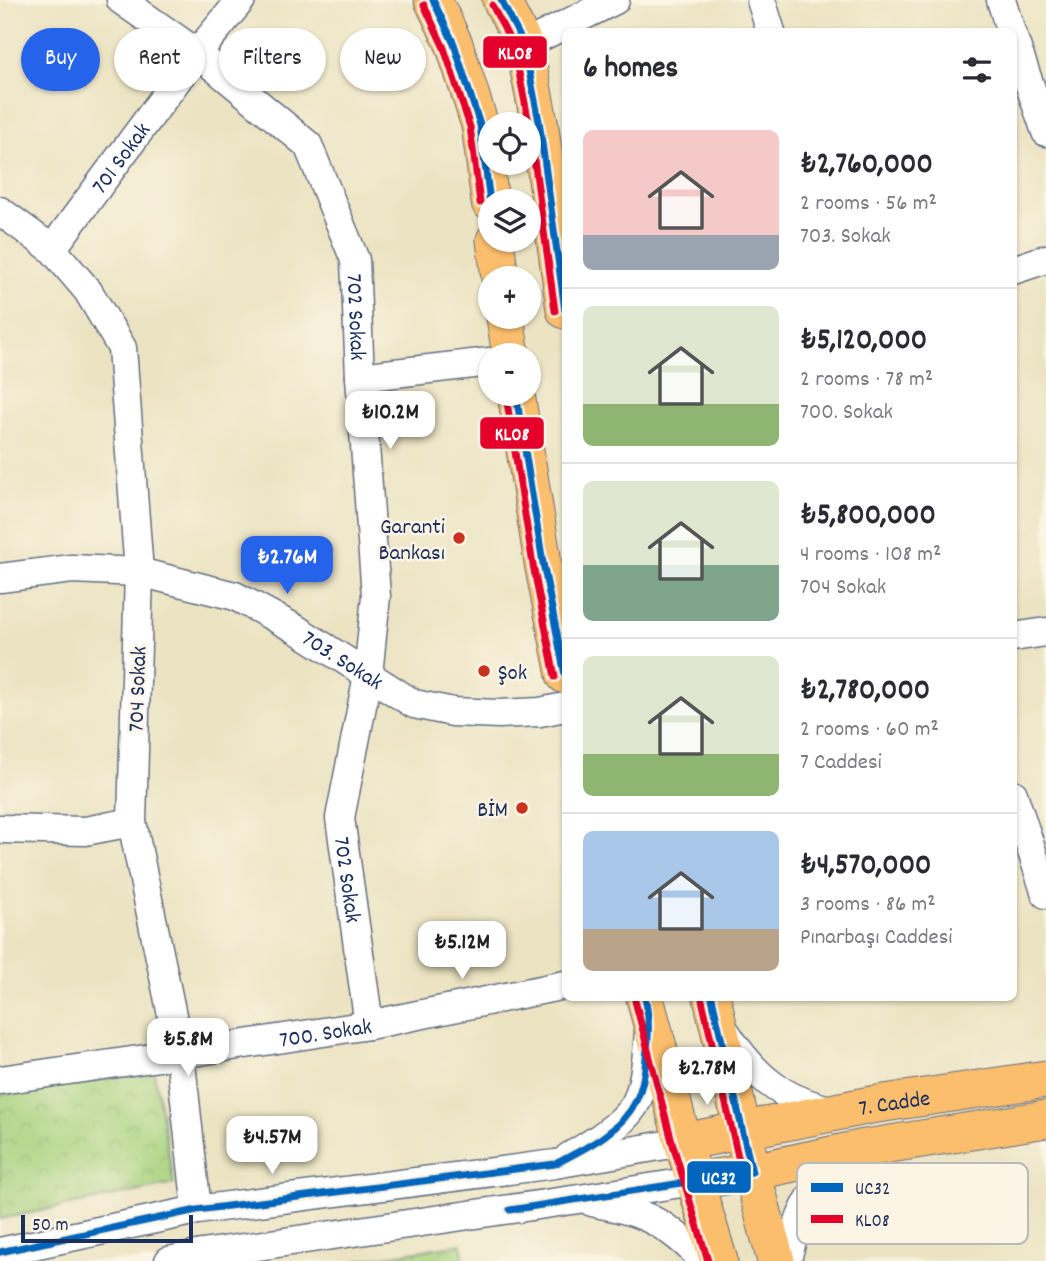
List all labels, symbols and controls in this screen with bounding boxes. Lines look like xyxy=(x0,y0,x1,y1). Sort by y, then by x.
chip: Buy xyxy=(21,28,100,91)
chip: Rent xyxy=(114,28,205,91)
chip: Filters xyxy=(219,28,326,91)
chip: New xyxy=(340,28,426,91)
line badge: KL08 xyxy=(482,35,548,69)
text: KL08 xyxy=(498,42,533,69)
text: 6 homes xyxy=(583,49,678,92)
icon: filters xyxy=(958,51,996,89)
map controls xyxy=(478,112,541,406)
button: locate xyxy=(478,112,541,175)
street label: 701 Sokak xyxy=(85,117,160,202)
text: ₺2,760,000 xyxy=(800,145,933,188)
icon: home xyxy=(639,158,723,242)
text: 2 rooms · 56 m² xyxy=(800,188,937,221)
button: layers xyxy=(478,189,541,252)
text: 703. Sokak xyxy=(800,221,891,254)
button: + xyxy=(478,266,541,329)
street label: 702 Sokak xyxy=(336,273,372,361)
text: ₺5,120,000 xyxy=(800,321,927,364)
icon: home xyxy=(639,334,723,418)
button: − xyxy=(478,343,541,406)
text: 2 rooms · 78 m² xyxy=(800,364,933,397)
pin: ₺10.2M xyxy=(333,392,447,451)
text: ₺10.2M xyxy=(361,397,419,430)
text: 700. Sokak xyxy=(800,397,893,430)
line badge: KL08 xyxy=(479,416,545,450)
text: KL08 xyxy=(495,423,530,450)
text: ₺5,800,000 xyxy=(800,496,936,539)
icon: home xyxy=(639,509,723,593)
place label: Garanti Bankası xyxy=(379,512,445,571)
marker: Garanti Bankası xyxy=(451,530,467,546)
pin: ₺2.76M xyxy=(230,536,344,596)
text: 4 rooms · 108 m² xyxy=(800,539,941,572)
text: ₺2.76M xyxy=(257,542,317,575)
text: 704 Sokak xyxy=(800,572,886,605)
street label: 703. Sokak xyxy=(294,624,389,700)
street label: 704 Sokak xyxy=(122,645,157,733)
place label: Şok xyxy=(498,658,527,691)
marker: Şok xyxy=(476,663,492,679)
text: ₺2,780,000 xyxy=(800,671,930,714)
icon: home xyxy=(639,684,723,768)
text: 2 rooms · 60 m² xyxy=(800,714,939,747)
text: 7 Caddesi xyxy=(800,747,882,780)
place label: BİM xyxy=(477,795,508,828)
marker: BİM xyxy=(514,800,530,816)
street label: 702 Sokak xyxy=(323,835,368,925)
text: ₺4,570,000 xyxy=(800,846,931,889)
icon: home xyxy=(639,859,723,943)
text: 3 rooms · 86 m² xyxy=(800,889,936,922)
pin: ₺5.12M xyxy=(405,922,519,981)
text: Pınarbaşı Caddesi xyxy=(800,922,953,955)
text: ₺5.12M xyxy=(434,927,490,960)
street label: 700. Sokak xyxy=(277,1012,374,1059)
pin: ₺5.8M xyxy=(139,1018,237,1078)
text: ₺5.8M xyxy=(163,1024,213,1057)
pin: ₺2.78M xyxy=(650,1048,764,1107)
text: ₺2.78M xyxy=(678,1053,736,1086)
street label: 7. Cadde xyxy=(856,1083,933,1127)
pin: ₺4.57M xyxy=(215,1116,329,1176)
text: ₺4.57M xyxy=(242,1122,302,1155)
line badge: UC32 xyxy=(686,1160,752,1194)
legend xyxy=(797,1163,1028,1244)
text: UC32 xyxy=(701,1167,737,1194)
text: UC32 xyxy=(855,1177,890,1204)
text: KL08 xyxy=(855,1209,890,1236)
scale bar xyxy=(21,1212,192,1244)
text: 50 m xyxy=(32,1213,69,1240)

